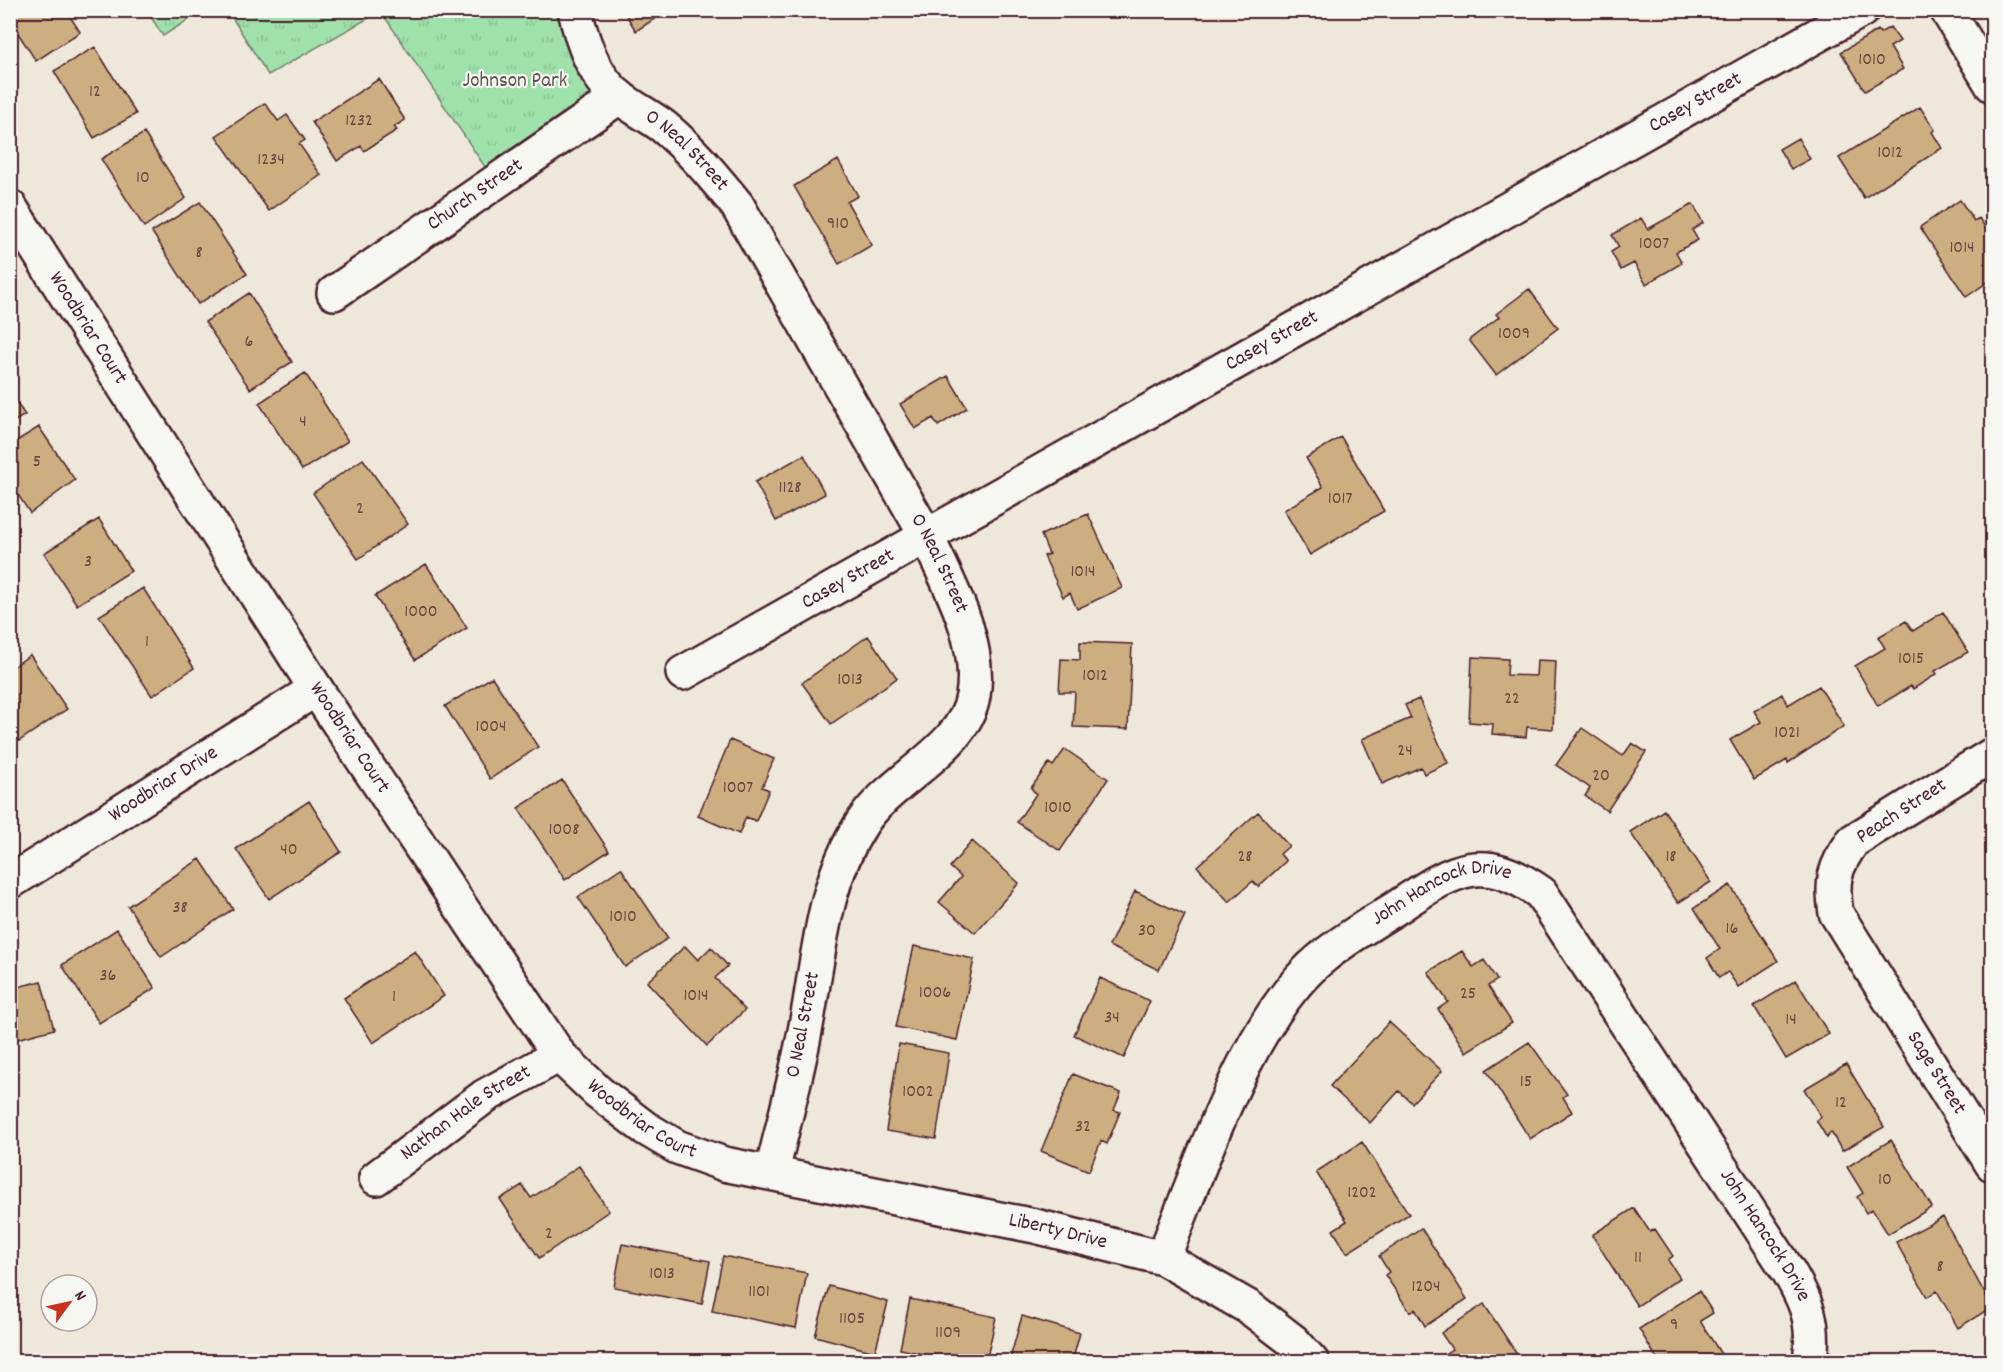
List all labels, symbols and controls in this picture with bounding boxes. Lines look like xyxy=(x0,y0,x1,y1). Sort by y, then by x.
house number: 1010 xyxy=(1858,48,1886,73)
street label: Casey Street xyxy=(1644,65,1748,142)
park label: Johnson Park xyxy=(463,67,567,97)
house number: 12 xyxy=(89,80,101,105)
street label: O Neal Street xyxy=(639,103,735,199)
house number: 1232 xyxy=(345,109,373,134)
house number: 1012 xyxy=(1877,141,1903,166)
house number: 1234 xyxy=(257,148,285,173)
street label: Church Street xyxy=(422,152,530,239)
house number: 10 xyxy=(136,166,150,191)
house number: 910 xyxy=(827,212,849,237)
house number: 1007 xyxy=(1639,232,1669,257)
house number: 1014 xyxy=(1949,236,1975,261)
house number: 8 xyxy=(195,241,203,266)
street label: Woodbriar Court xyxy=(40,266,134,391)
street label: Casey Street xyxy=(1220,303,1325,380)
house number: 1009 xyxy=(1498,322,1530,347)
house number: 6 xyxy=(245,330,253,355)
house number: 4 xyxy=(299,410,307,435)
house number: 5 xyxy=(33,450,41,475)
house number: 1128 xyxy=(779,476,801,501)
house number: 1017 xyxy=(1328,487,1352,512)
house number: 2 xyxy=(356,497,364,522)
street label: O Neal Street xyxy=(902,508,975,618)
street label: Casey Street xyxy=(796,541,901,618)
house number: 3 xyxy=(84,550,92,575)
house number: 1014 xyxy=(1070,560,1096,585)
house number: 1000 xyxy=(404,600,438,625)
house number: 1 xyxy=(145,630,149,655)
house number: 1015 xyxy=(1898,647,1924,672)
house number: 1012 xyxy=(1082,664,1108,689)
house number: 1013 xyxy=(837,668,863,693)
street label: Woodbriar Court xyxy=(301,677,397,800)
house number: 22 xyxy=(1504,687,1520,712)
house number: 1004 xyxy=(475,715,507,740)
house number: 1021 xyxy=(1774,721,1800,746)
street label: Woodbriar Drive xyxy=(103,739,225,831)
house number: 24 xyxy=(1397,739,1413,764)
house number: 20 xyxy=(1592,764,1610,789)
street label: Peach Street xyxy=(1851,771,1953,853)
house number: 1007 xyxy=(723,776,753,801)
house number: 1010 xyxy=(1044,796,1072,821)
house number: 1008 xyxy=(549,818,579,843)
house number: 40 xyxy=(280,838,298,863)
house number: 28 xyxy=(1237,845,1253,870)
house number: 18 xyxy=(1665,845,1677,870)
street label: John Hancock Drive xyxy=(1366,854,1516,934)
house number: 38 xyxy=(172,896,188,921)
house number: 1010 xyxy=(609,905,637,930)
house number: 16 xyxy=(1726,917,1738,942)
house number: 30 xyxy=(1138,919,1156,944)
house number: 36 xyxy=(100,964,116,989)
street label: O Neal Street xyxy=(779,969,829,1080)
house number: 1006 xyxy=(919,981,951,1006)
house number: 25 xyxy=(1460,982,1476,1007)
house number: 1014 xyxy=(683,984,709,1009)
house number: 1 xyxy=(392,985,396,1010)
house number: 34 xyxy=(1104,1006,1120,1031)
house number: 14 xyxy=(1785,1008,1797,1033)
street label: Sage Street xyxy=(1898,1026,1973,1121)
street label: Nathan Hale Street xyxy=(395,1058,537,1169)
house number: 15 xyxy=(1520,1070,1532,1095)
street label: Woodbriar Court xyxy=(579,1073,701,1168)
house number: 1002 xyxy=(902,1080,934,1105)
house number: 12 xyxy=(1835,1091,1847,1116)
house number: 32 xyxy=(1075,1115,1091,1140)
street label: John Hancock Drive xyxy=(1711,1164,1817,1307)
house number: 10 xyxy=(1878,1168,1892,1193)
house number: 1202 xyxy=(1347,1181,1377,1206)
street label: Liberty Drive xyxy=(1006,1206,1110,1258)
house number: 2 xyxy=(545,1222,553,1247)
house number: 11 xyxy=(1634,1246,1642,1271)
house number: 8 xyxy=(1936,1255,1944,1280)
house number: 1013 xyxy=(649,1262,675,1287)
north arrow xyxy=(39,1273,99,1333)
house number: 1204 xyxy=(1411,1275,1441,1300)
house number: 1101 xyxy=(748,1280,770,1305)
text: N xyxy=(68,1287,91,1306)
house number: 1105 xyxy=(839,1307,865,1332)
house number: 9 xyxy=(1670,1313,1678,1338)
house number: 1109 xyxy=(935,1321,961,1346)

